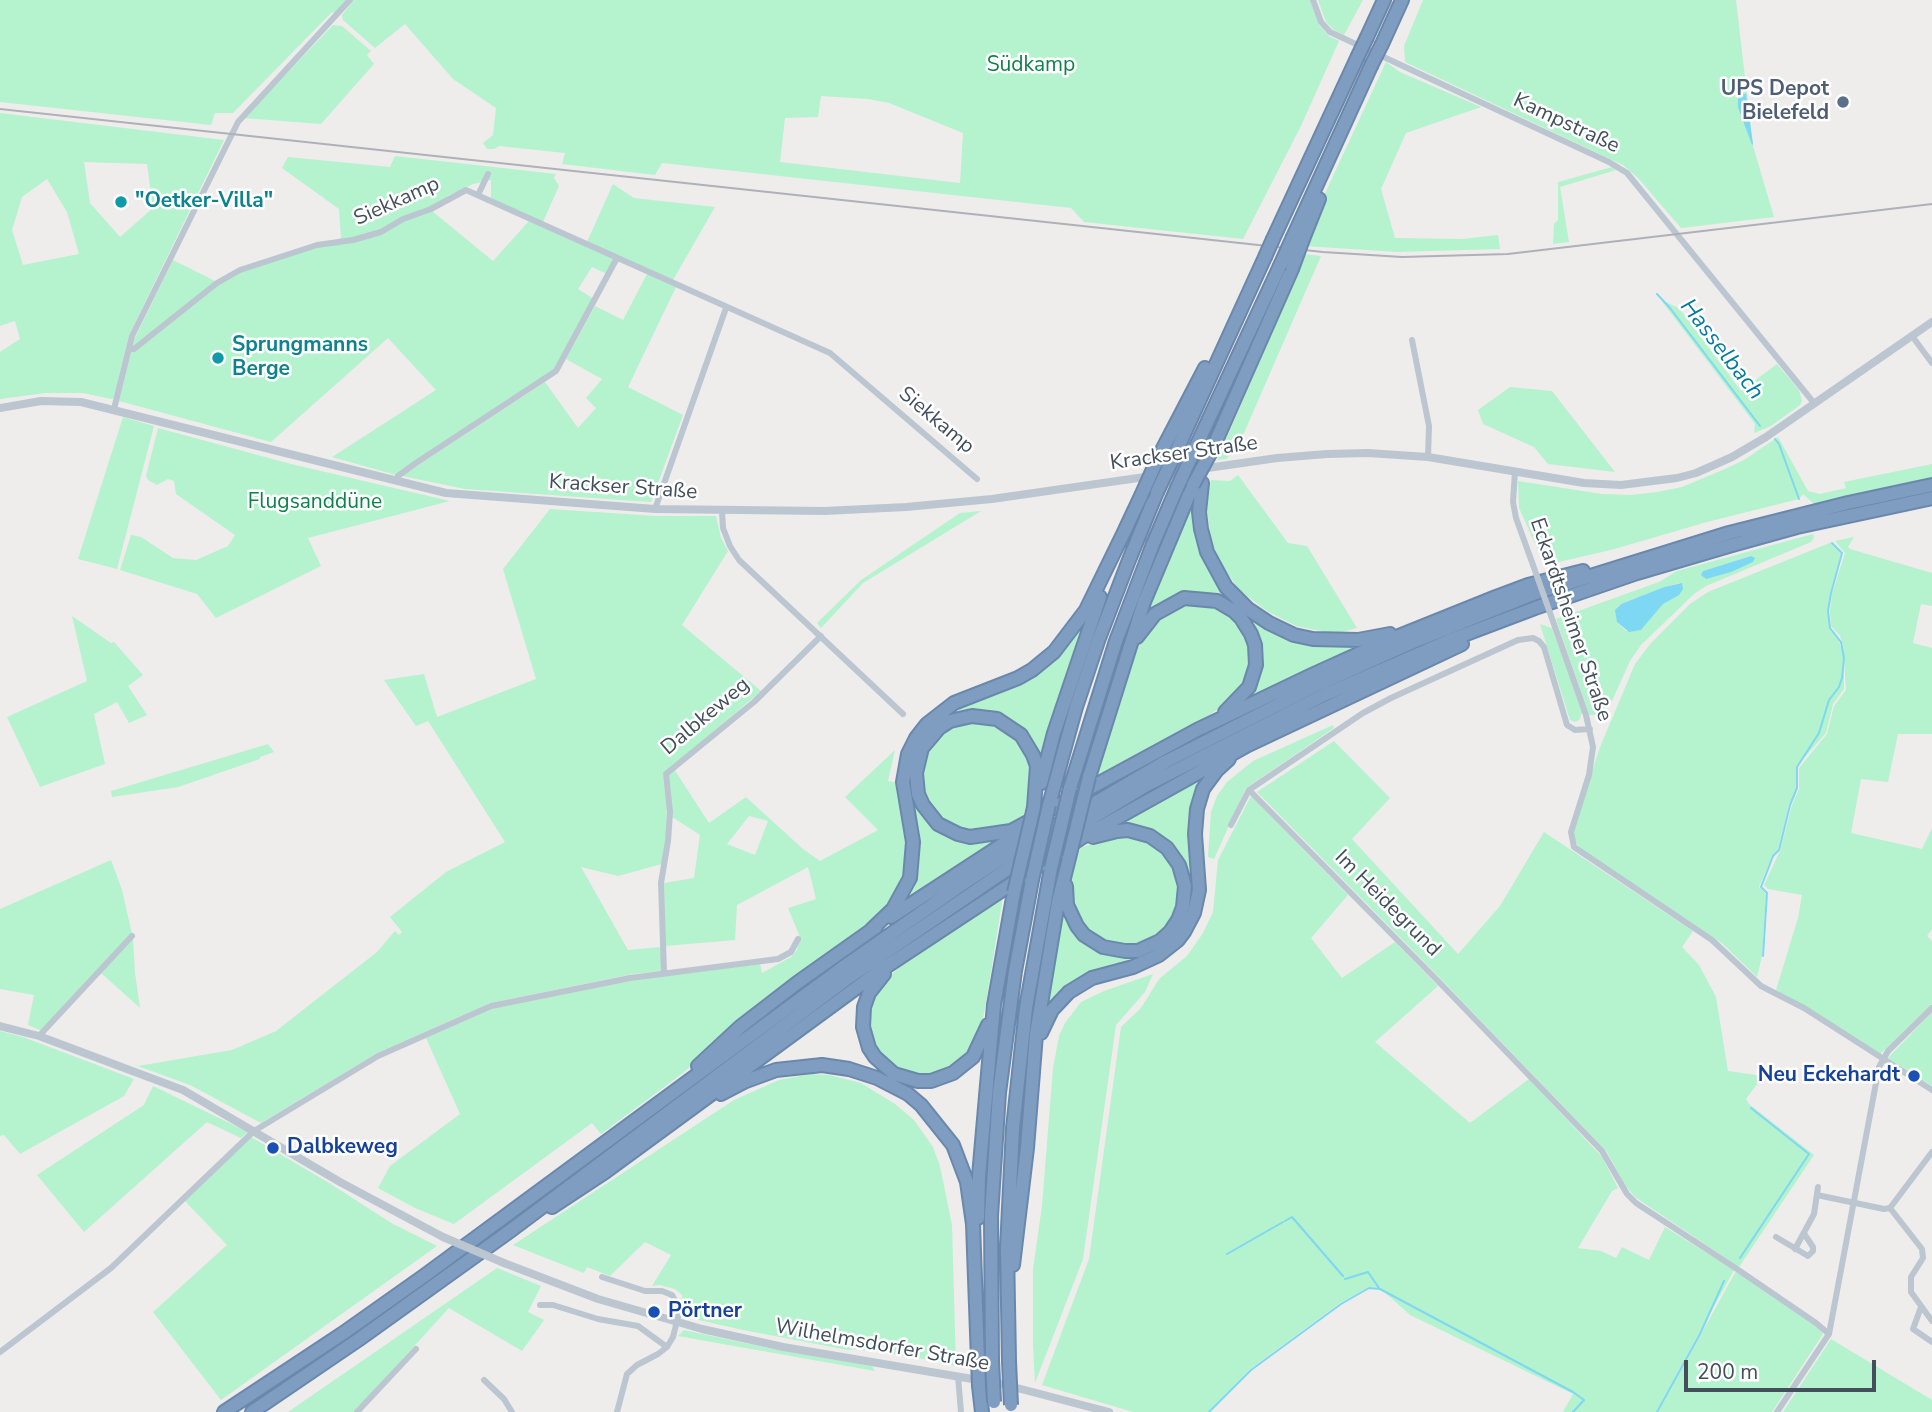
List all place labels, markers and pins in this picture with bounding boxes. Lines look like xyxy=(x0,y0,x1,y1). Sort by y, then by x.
place label: UPS Depot Bielefeld xyxy=(1721,77,1829,127)
marker: UPS Depot Bielefeld xyxy=(1835,94,1851,110)
place label: "Oetker-Villa" xyxy=(135,189,273,215)
marker: "Oetker-Villa" xyxy=(113,194,129,210)
place label: Sprungmanns Berge xyxy=(232,333,368,383)
marker: Sprungmanns Berge xyxy=(210,350,226,366)
place label: Neu Eckehardt xyxy=(1758,1063,1900,1089)
marker: Neu Eckehardt xyxy=(1906,1068,1922,1084)
place label: Dalbkeweg xyxy=(287,1135,398,1161)
marker: Dalbkeweg xyxy=(265,1140,281,1156)
place label: Pörtner xyxy=(668,1299,742,1325)
marker: Pörtner xyxy=(646,1304,662,1320)

